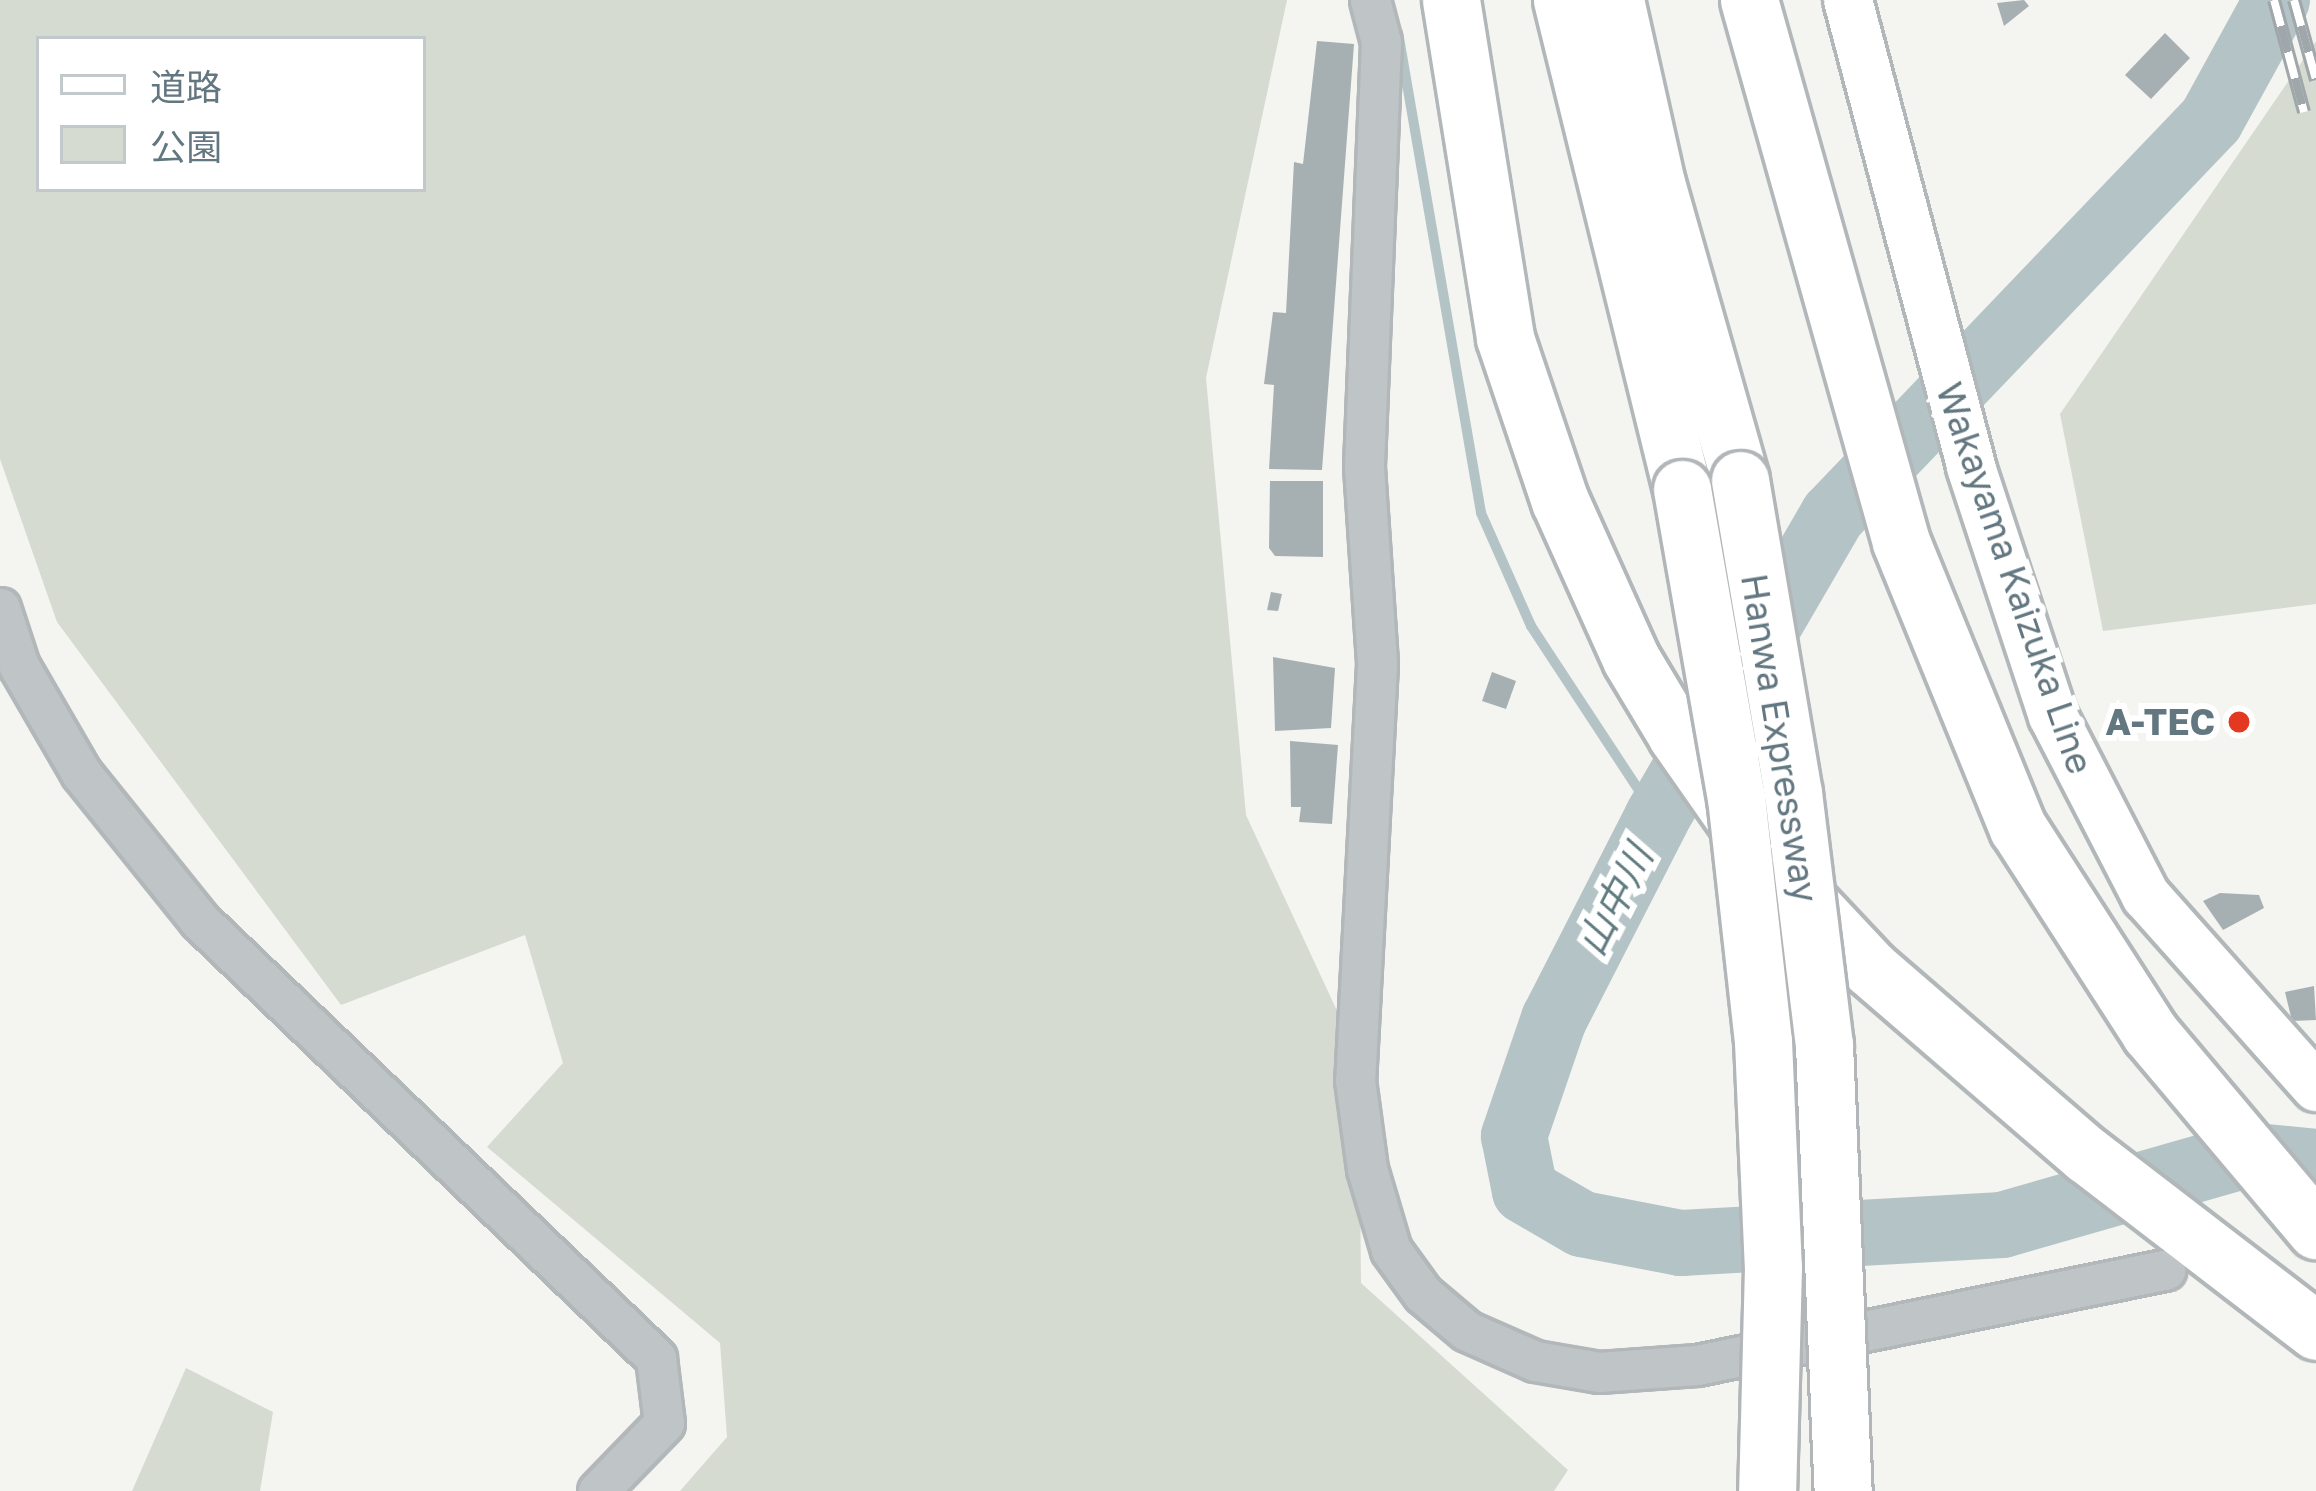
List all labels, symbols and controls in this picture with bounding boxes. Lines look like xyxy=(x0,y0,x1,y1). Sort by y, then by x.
legend xyxy=(36,36,426,192)
text: 道路 xyxy=(150,65,222,108)
text: 公園 xyxy=(150,125,222,168)
street label: Wakayama Kaizuka Line xyxy=(1928,377,2102,779)
street label: Hanwa Expressway xyxy=(1733,571,1827,905)
place label: A-TEC xyxy=(2105,700,2215,744)
marker: A-TEC xyxy=(2226,709,2252,735)
water label: 山中川 xyxy=(1568,837,1662,963)

